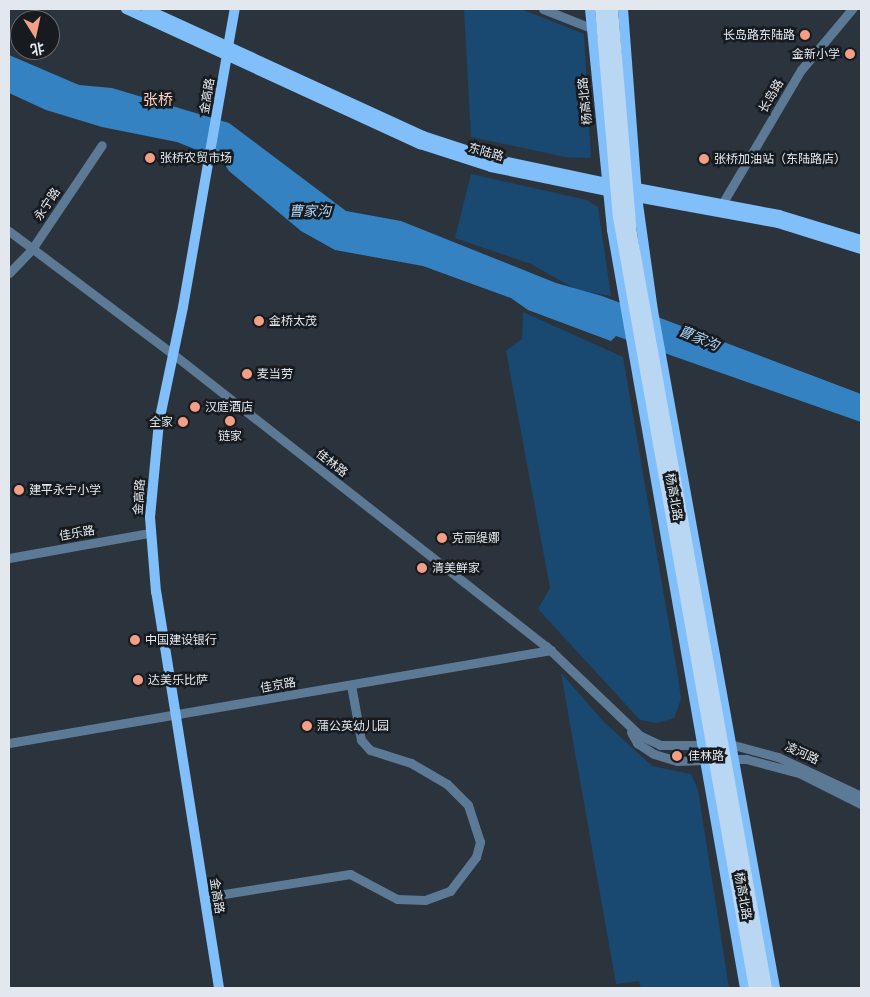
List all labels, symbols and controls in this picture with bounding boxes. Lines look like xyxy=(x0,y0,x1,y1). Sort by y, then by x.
north arrow xyxy=(10,10,60,60)
place label: 长岛路东陆路 xyxy=(723,28,795,42)
marker: 长岛路东陆路 xyxy=(799,29,811,41)
text: 北 xyxy=(29,38,46,61)
place label: 金新小学 xyxy=(792,47,840,61)
marker: 金新小学 xyxy=(844,48,856,60)
street label: 杨高北路 xyxy=(575,76,595,126)
street label: 金高路 xyxy=(197,77,217,115)
street label: 长岛路 xyxy=(756,77,786,115)
district label: 张桥 xyxy=(143,91,173,109)
street label: 东陆路 xyxy=(467,140,505,164)
place label: 张桥农贸市场 xyxy=(160,151,232,165)
marker: 张桥农贸市场 xyxy=(144,152,156,164)
place label: 张桥加油站（东陆路店） xyxy=(714,152,846,166)
marker: 张桥加油站（东陆路店） xyxy=(698,153,710,165)
street label: 永宁路 xyxy=(31,185,63,223)
water label: 曹家沟 xyxy=(289,203,331,219)
place label: 金桥太茂 xyxy=(269,314,317,328)
marker: 金桥太茂 xyxy=(253,315,265,327)
water label: 曹家沟 xyxy=(676,322,722,354)
place label: 麦当劳 xyxy=(257,367,293,381)
marker: 麦当劳 xyxy=(241,368,253,380)
place label: 汉庭酒店 xyxy=(205,400,253,414)
marker: 汉庭酒店 xyxy=(189,401,201,413)
place label: 全家 xyxy=(149,415,173,429)
marker: 链家 xyxy=(224,415,236,427)
marker: 全家 xyxy=(177,416,189,428)
place label: 链家 xyxy=(218,429,242,443)
street label: 佳林路 xyxy=(313,446,351,480)
street label: 杨高北路 xyxy=(663,472,685,522)
street label: 金高路 xyxy=(131,479,147,515)
place label: 建平永宁小学 xyxy=(29,483,101,497)
marker: 建平永宁小学 xyxy=(13,484,25,496)
street label: 佳乐路 xyxy=(58,523,96,543)
place label: 克丽缇娜 xyxy=(452,531,500,545)
marker: 克丽缇娜 xyxy=(436,532,448,544)
place label: 清美鲜家 xyxy=(432,561,480,575)
marker: 清美鲜家 xyxy=(416,562,428,574)
place label: 中国建设银行 xyxy=(145,633,217,647)
marker: 中国建设银行 xyxy=(129,634,141,646)
place label: 达美乐比萨 xyxy=(148,673,208,687)
marker: 达美乐比萨 xyxy=(132,674,144,686)
street label: 佳京路 xyxy=(259,675,297,695)
place label: 蒲公英幼儿园 xyxy=(317,719,389,733)
marker: 蒲公英幼儿园 xyxy=(301,720,313,732)
street label: 凌河路 xyxy=(783,739,821,767)
marker: 佳林路 xyxy=(670,749,684,763)
place label: 佳林路 xyxy=(688,749,724,763)
street label: 杨高北路 xyxy=(732,871,754,921)
street label: 金高路 xyxy=(207,877,227,915)

